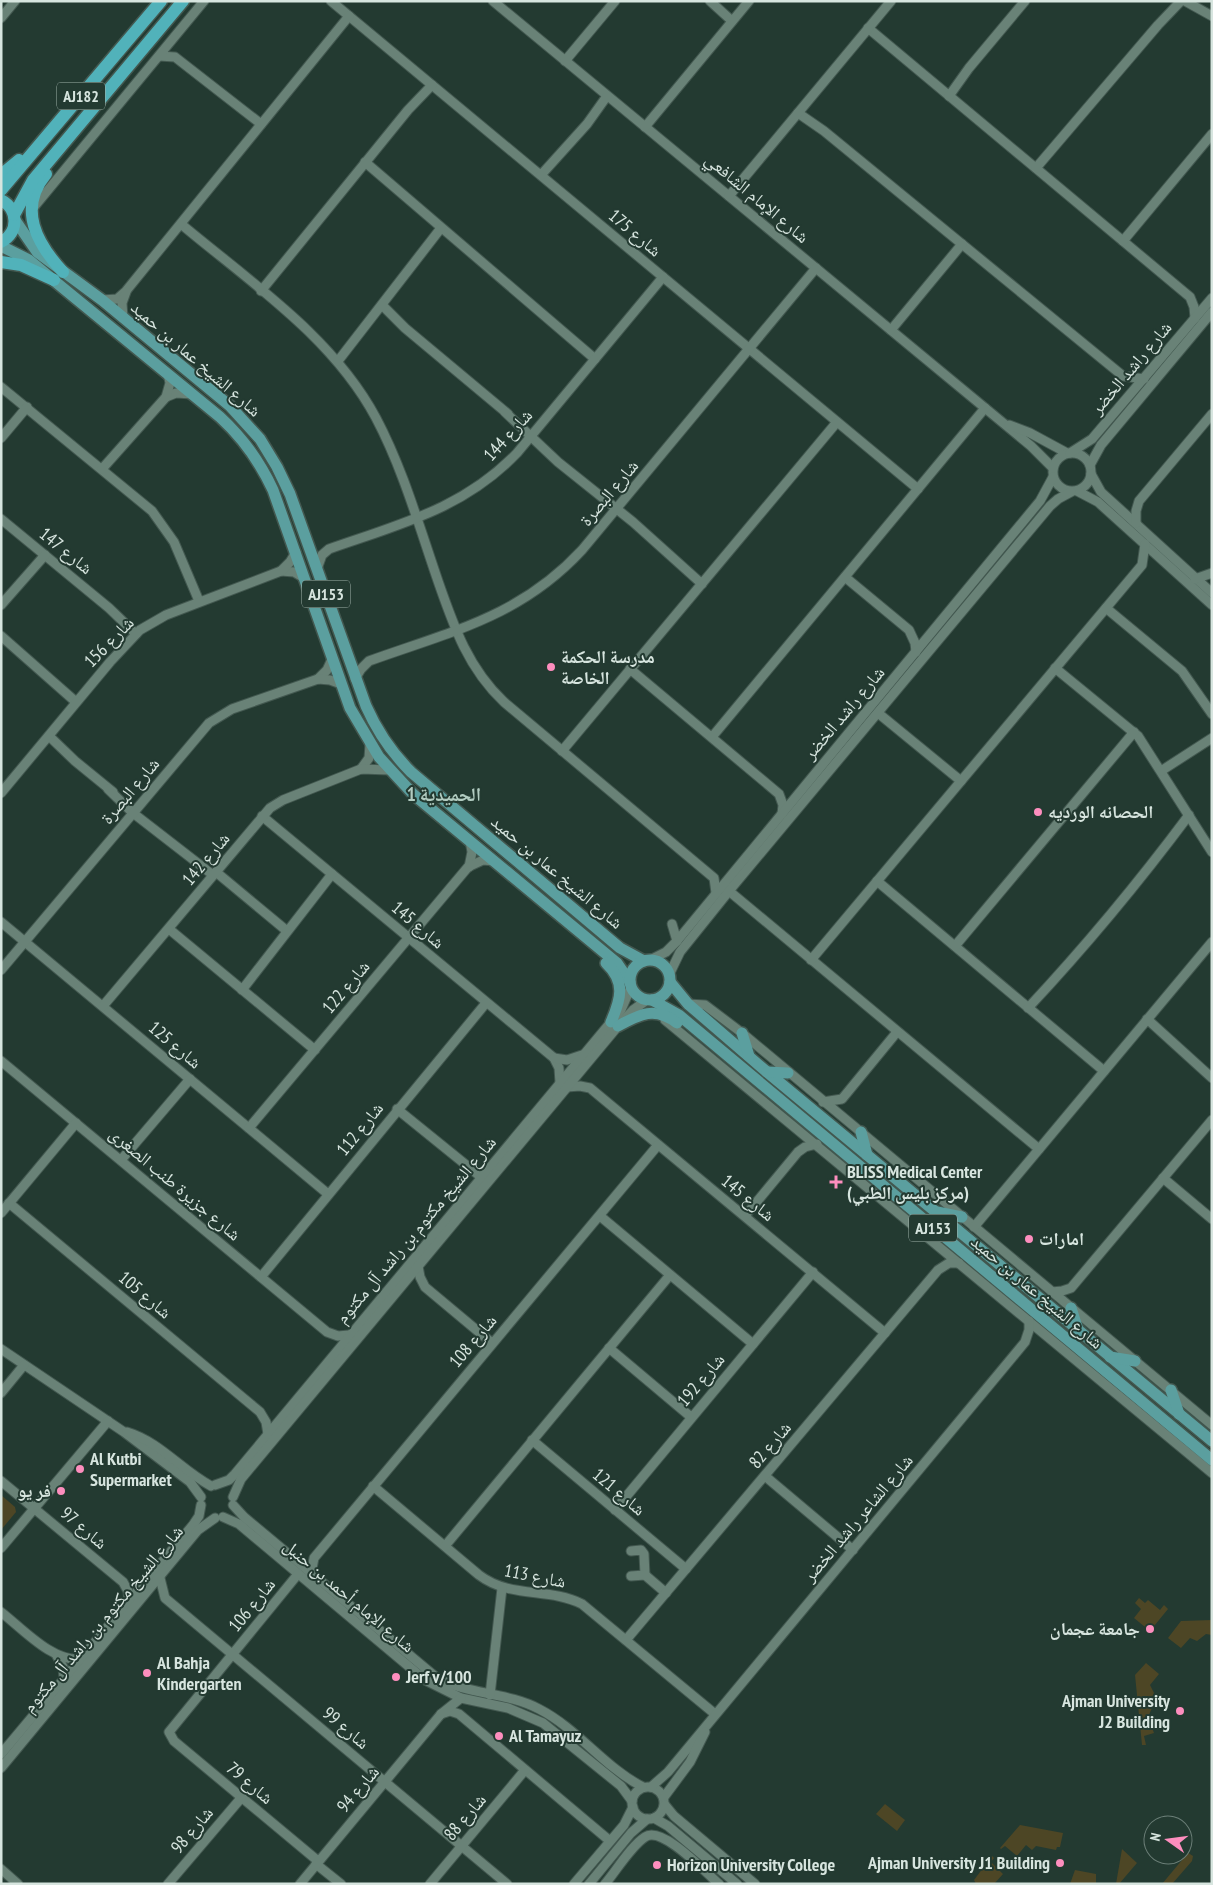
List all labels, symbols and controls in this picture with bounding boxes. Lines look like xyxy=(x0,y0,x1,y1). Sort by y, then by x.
road number: AJ182 xyxy=(57,82,105,110)
street label: شارع الإمام الشافعي xyxy=(698,147,814,251)
street label: شارع 175 xyxy=(604,204,667,261)
street label: شارع الشيخ عمار بن حميد xyxy=(126,296,266,422)
street label: شارع راشد الخضر xyxy=(1084,316,1176,420)
street label: شارع 144 xyxy=(478,404,537,466)
street label: شارع البصرة xyxy=(574,455,643,531)
street label: شارع 147 xyxy=(35,522,98,579)
road number: AJ153 xyxy=(302,580,350,608)
street label: شارع 156 xyxy=(79,611,139,672)
place label: مدرسة الحكمة الخاصة xyxy=(561,645,655,689)
marker: مدرسة الحكمة الخاصة xyxy=(545,661,557,673)
street label: شارع راشد الخضر xyxy=(797,661,889,765)
street label: شارع البصرة xyxy=(95,753,164,829)
district label: الحميدية 1 xyxy=(407,782,481,806)
place label: الحصانه الورديه xyxy=(1048,800,1153,823)
marker: الحصانه الورديه xyxy=(1032,806,1044,818)
street label: شارع الشيخ عمار بن حميد xyxy=(486,810,628,934)
street label: شارع 142 xyxy=(177,827,234,890)
street label: شارع 145 xyxy=(387,896,450,953)
street label: شارع 122 xyxy=(317,955,374,1018)
street label: شارع 125 xyxy=(144,1016,207,1073)
street label: شارع 112 xyxy=(331,1097,388,1160)
street label: شارع جزيرة طنب الصغرى xyxy=(105,1122,246,1245)
street label: شارع الشيخ مكتوم بن راشد آل مكتوم xyxy=(330,1131,502,1329)
place label: BLISS Medical Center (مركز بليس الطبي) xyxy=(847,1160,983,1207)
street label: شارع 145 xyxy=(717,1169,780,1226)
marker: BLISS Medical Center (مركز بليس الطبي) xyxy=(829,1175,843,1189)
road number: AJ153 xyxy=(909,1214,957,1242)
place label: امارات xyxy=(1039,1227,1084,1250)
street label: شارع الشيخ عمار بن حميد xyxy=(966,1230,1108,1354)
marker: امارات xyxy=(1023,1233,1035,1245)
street label: شارع 105 xyxy=(114,1266,177,1323)
street label: شارع 108 xyxy=(444,1309,501,1372)
street label: شارع 192 xyxy=(672,1348,729,1411)
street label: شارع 82 xyxy=(743,1417,796,1473)
place label: Al Kutbi Supermarket xyxy=(89,1447,173,1491)
street label: شارع الشاعر راشد الخضر xyxy=(797,1449,918,1587)
marker: Al Kutbi Supermarket xyxy=(74,1463,86,1475)
street label: شارع 121 xyxy=(588,1463,651,1520)
place label: فر يو xyxy=(18,1479,51,1502)
marker: فر يو xyxy=(55,1485,67,1497)
street label: شارع 97 xyxy=(56,1501,112,1554)
street label: شارع الشيخ مكتوم بن راشد آل مكتوم xyxy=(17,1520,189,1718)
street label: شارع الإمام أحمد بن حنبل xyxy=(278,1534,420,1658)
street label: شارع 113 xyxy=(502,1558,568,1593)
street label: شارع 106 xyxy=(223,1573,280,1636)
place label: جامعة عجمان xyxy=(1050,1617,1140,1640)
marker: جامعة عجمان xyxy=(1144,1623,1156,1635)
place label: Al Bahja Kindergarten xyxy=(156,1651,242,1695)
place label: Jerf v/100 xyxy=(405,1665,472,1688)
marker: Al Bahja Kindergarten xyxy=(141,1667,153,1679)
marker: Jerf v/100 xyxy=(390,1671,402,1683)
place label: Ajman University J2 Building xyxy=(1061,1689,1171,1733)
street label: شارع 99 xyxy=(318,1701,374,1754)
marker: Ajman University J2 Building xyxy=(1174,1705,1186,1717)
place label: Al Tamayuz xyxy=(508,1724,582,1747)
marker: Al Tamayuz xyxy=(493,1730,505,1742)
street label: شارع 79 xyxy=(222,1756,278,1809)
street label: شارع 94 xyxy=(331,1761,384,1817)
street label: شارع 88 xyxy=(438,1789,491,1845)
street label: شارع 98 xyxy=(165,1802,218,1858)
north arrow xyxy=(1143,1815,1193,1865)
text: N xyxy=(1146,1831,1165,1843)
place label: Ajman University J1 Building xyxy=(867,1851,1050,1874)
place label: Horizon University College xyxy=(667,1853,835,1876)
marker: Ajman University J1 Building xyxy=(1054,1857,1066,1869)
marker: Horizon University College xyxy=(651,1859,663,1871)

